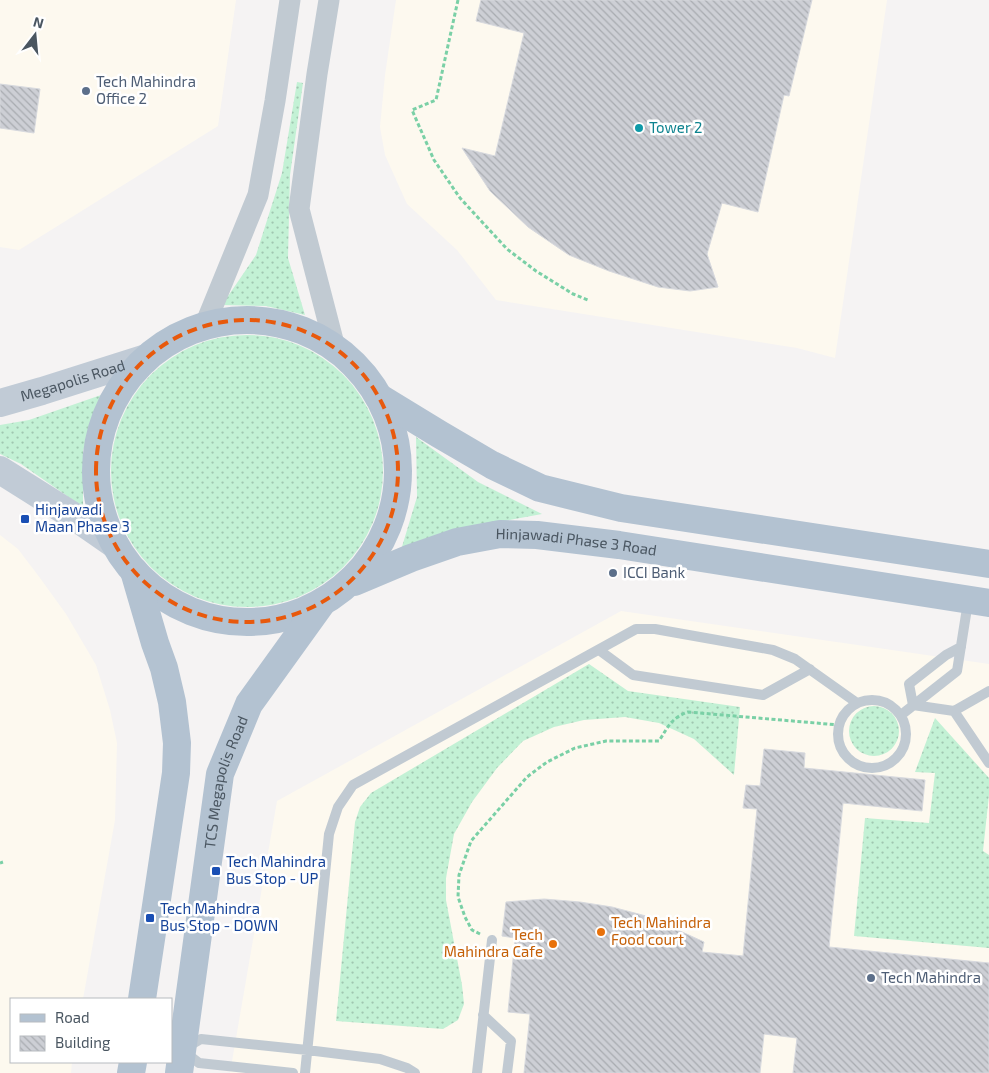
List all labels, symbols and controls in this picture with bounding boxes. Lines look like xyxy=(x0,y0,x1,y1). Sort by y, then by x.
north arrow xyxy=(10,10,60,60)
text: N xyxy=(32,12,46,32)
place label: Tech Mahindra Office 2 xyxy=(96,72,196,107)
marker: Tech Mahindra Office 2 xyxy=(80,85,92,97)
place label: Tower 2 xyxy=(649,118,702,136)
marker: Tower 2 xyxy=(633,122,645,134)
street label: Megapolis Road xyxy=(18,355,127,405)
place label: Hinjawadi Maan Phase 3 xyxy=(35,500,130,535)
marker: Hinjawadi Maan Phase 3 xyxy=(19,513,31,525)
street label: Hinjawadi Phase 3 Road xyxy=(496,524,658,559)
place label: ICCI Bank xyxy=(623,563,685,581)
marker: ICCI Bank xyxy=(607,567,619,579)
street label: TCS Megapolis Road xyxy=(200,713,251,850)
place label: Tech Mahindra Bus Stop - UP xyxy=(226,852,326,887)
marker: Tech Mahindra Bus Stop - UP xyxy=(210,865,222,877)
place label: Tech Mahindra Bus Stop - DOWN xyxy=(160,899,278,934)
marker: Tech Mahindra Bus Stop - DOWN xyxy=(144,912,156,924)
place label: Tech Mahindra Food court xyxy=(611,913,711,948)
place label: Tech Mahindra Cafe xyxy=(444,925,543,960)
marker: Tech Mahindra Food court xyxy=(595,926,607,938)
marker: Tech Mahindra Cafe xyxy=(547,938,559,950)
place label: Tech Mahindra xyxy=(881,968,981,986)
marker: Tech Mahindra xyxy=(865,972,877,984)
legend xyxy=(10,998,172,1063)
text: Road xyxy=(55,1008,90,1026)
text: Building xyxy=(55,1033,111,1051)

